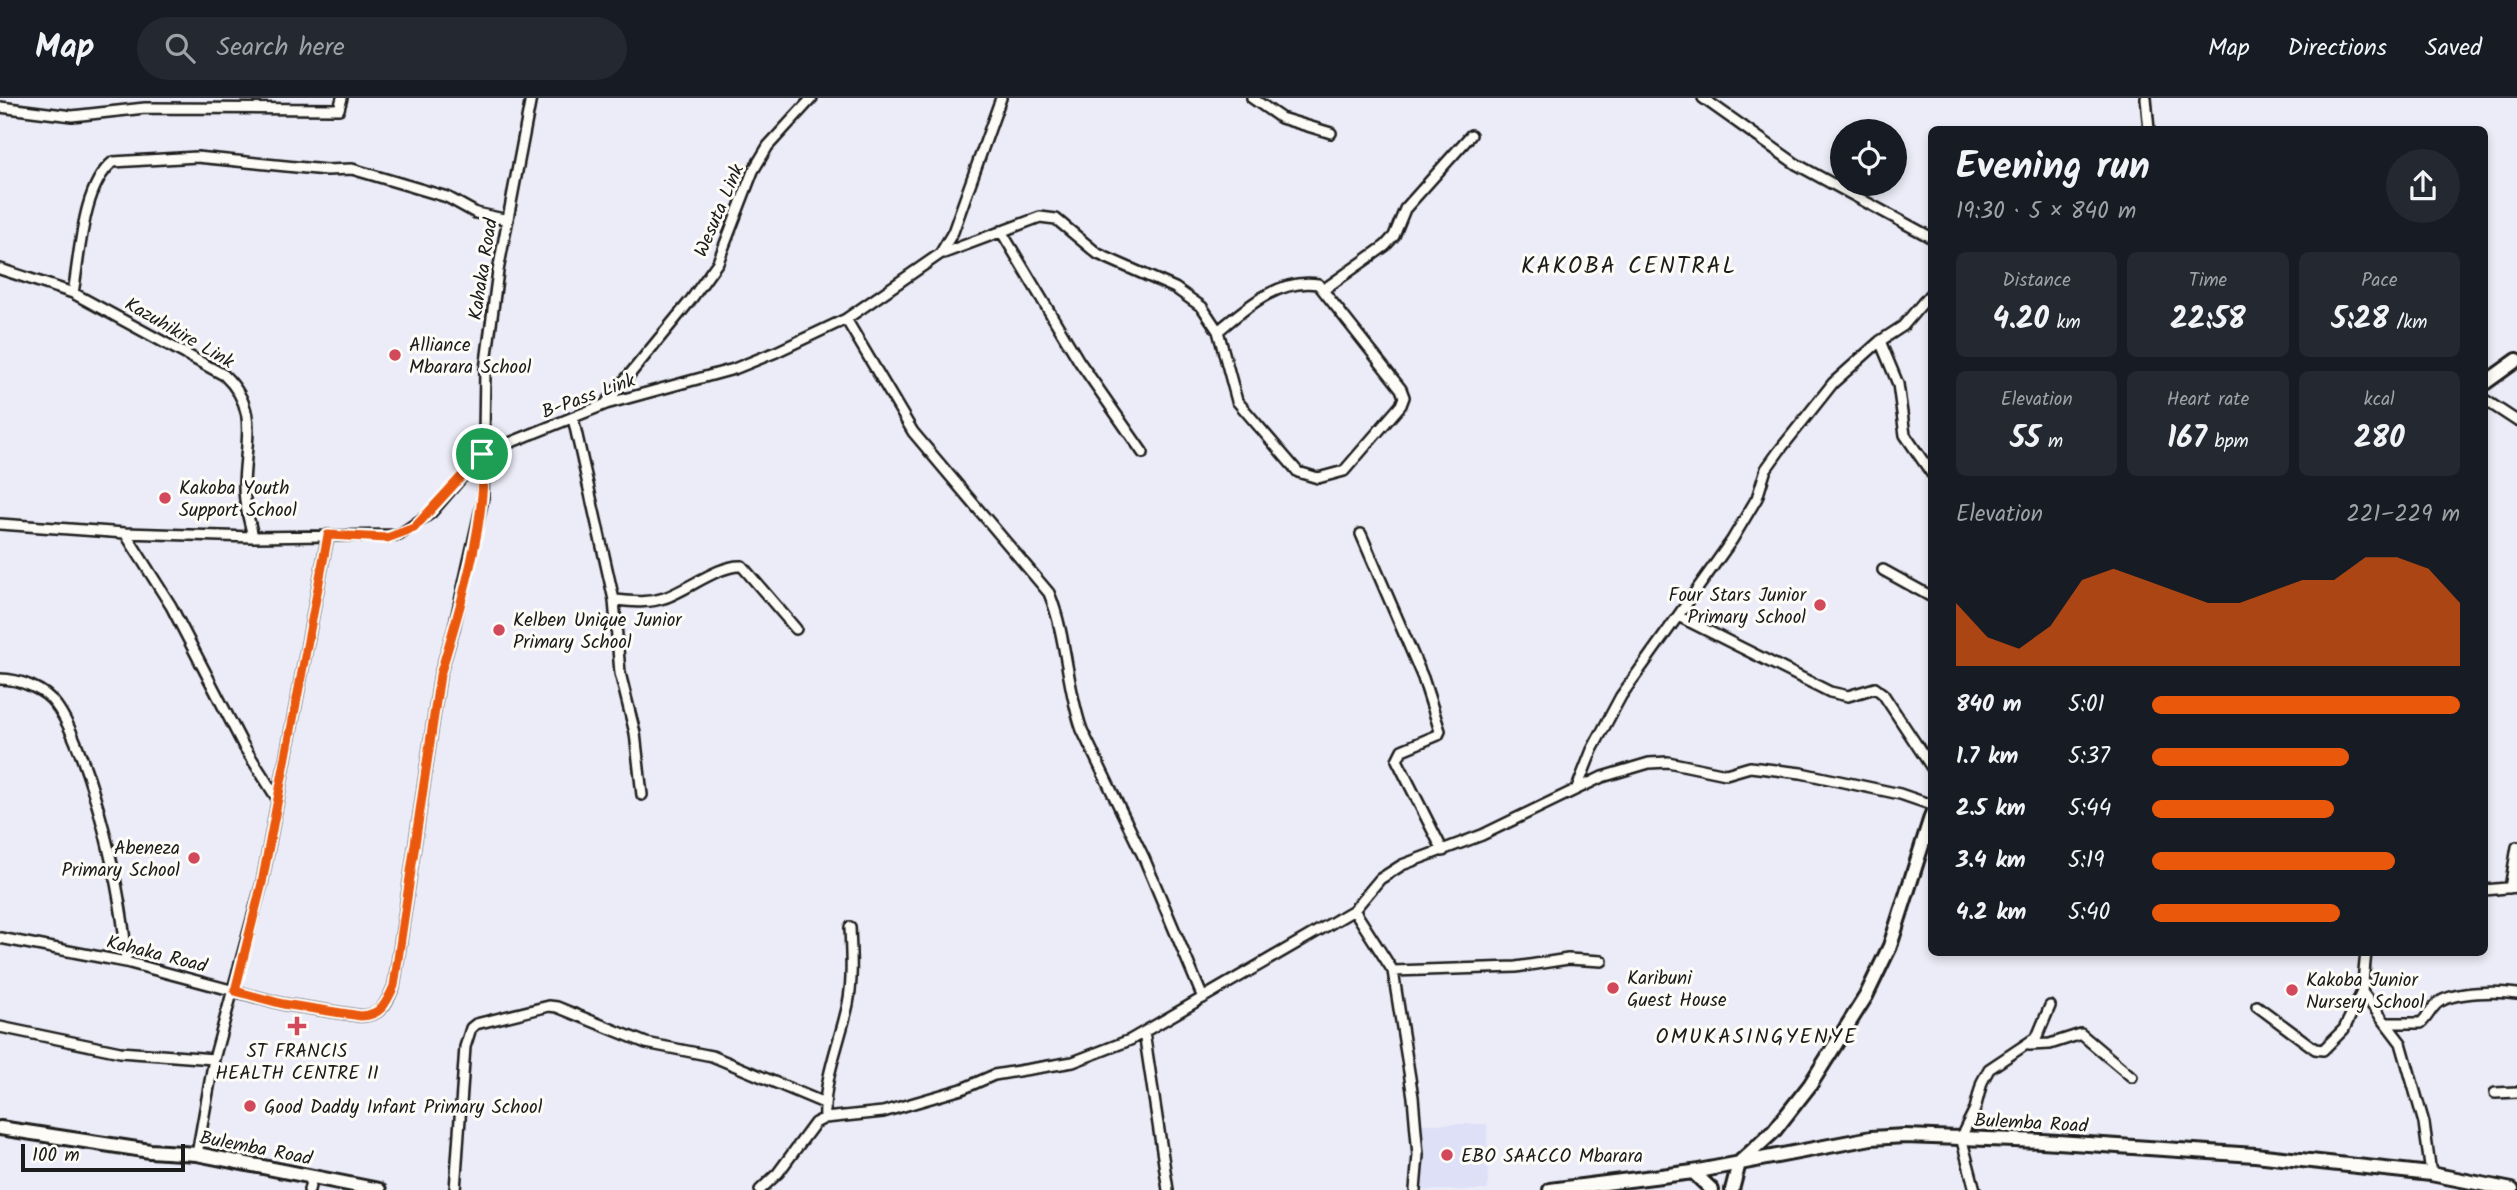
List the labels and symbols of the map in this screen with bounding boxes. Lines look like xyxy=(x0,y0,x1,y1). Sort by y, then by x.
street label: Wesuta Link xyxy=(687,160,753,262)
street label: Kahaka Road xyxy=(461,216,507,322)
district label: KAKOBA CENTRAL xyxy=(1521,249,1737,285)
street label: Kazuhikire Link xyxy=(119,290,239,377)
place label: Alliance Mbarara School xyxy=(409,331,532,383)
marker: Alliance Mbarara School xyxy=(387,347,403,363)
street label: B-Pass Link xyxy=(538,366,640,428)
pin xyxy=(452,424,512,484)
place label: Kakoba Youth Support School xyxy=(179,474,297,526)
marker: Kakoba Youth Support School xyxy=(157,490,173,506)
place label: Four Stars Junior Primary School xyxy=(1668,581,1808,633)
marker: Four Stars Junior Primary School xyxy=(1812,597,1828,613)
place label: Kelben Unique Junior Primary School xyxy=(513,606,683,658)
marker: Kelben Unique Junior Primary School xyxy=(491,622,507,638)
place label: Abeneza Primary School xyxy=(61,834,180,886)
marker: Abeneza Primary School xyxy=(186,850,202,866)
street label: Kahaka Road xyxy=(103,928,211,982)
place label: Karibuni Guest House xyxy=(1627,964,1727,1016)
place label: Kakoba Junior Nursery School xyxy=(2306,966,2425,1018)
marker: Karibuni Guest House xyxy=(1605,980,1621,996)
marker: Kakoba Junior Nursery School xyxy=(2284,982,2300,998)
marker: ST FRANCIS HEALTH CENTRE II xyxy=(287,1016,307,1036)
district label: OMUKASINGYENYE xyxy=(1656,1021,1858,1054)
place label: ST FRANCIS HEALTH CENTRE II xyxy=(215,1037,379,1089)
place label: Good Daddy Infant Primary School xyxy=(264,1093,543,1123)
marker: Good Daddy Infant Primary School xyxy=(242,1098,258,1114)
street label: Bulemba Road xyxy=(1973,1106,2089,1142)
street label: Bulemba Road xyxy=(197,1123,315,1175)
scale bar xyxy=(21,1141,186,1173)
place label: EBO SAACCO Mbarara xyxy=(1461,1142,1643,1172)
marker: EBO SAACCO Mbarara xyxy=(1439,1147,1455,1163)

